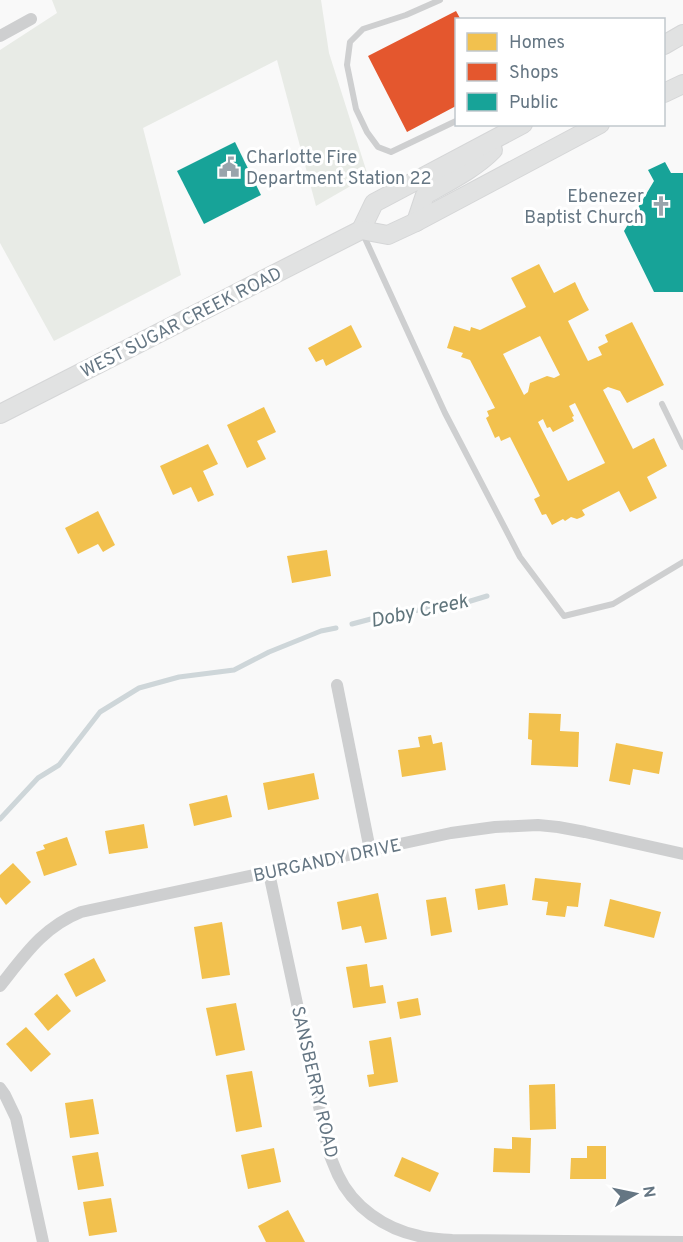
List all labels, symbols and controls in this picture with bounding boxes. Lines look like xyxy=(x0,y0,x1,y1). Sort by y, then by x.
legend xyxy=(455,18,665,126)
text: Homes xyxy=(509,32,565,55)
text: Shops xyxy=(509,62,559,85)
text: Public xyxy=(509,92,559,115)
place label: Charlotte Fire Department Station 22 xyxy=(246,147,432,191)
public building icon: Charlotte Fire Department Station 22 xyxy=(217,155,241,179)
place label: Ebenezer Baptist Church xyxy=(524,186,644,230)
church icon: Ebenezer Baptist Church xyxy=(649,194,673,218)
street label: WEST SUGAR CREEK ROAD xyxy=(77,263,286,384)
water label: Doby Creek xyxy=(368,589,471,635)
street label: BURGANDY DRIVE xyxy=(251,835,403,888)
street label: SANSBERRY ROAD xyxy=(285,1004,342,1161)
north arrow xyxy=(605,1164,665,1224)
text: N xyxy=(637,1185,659,1199)

